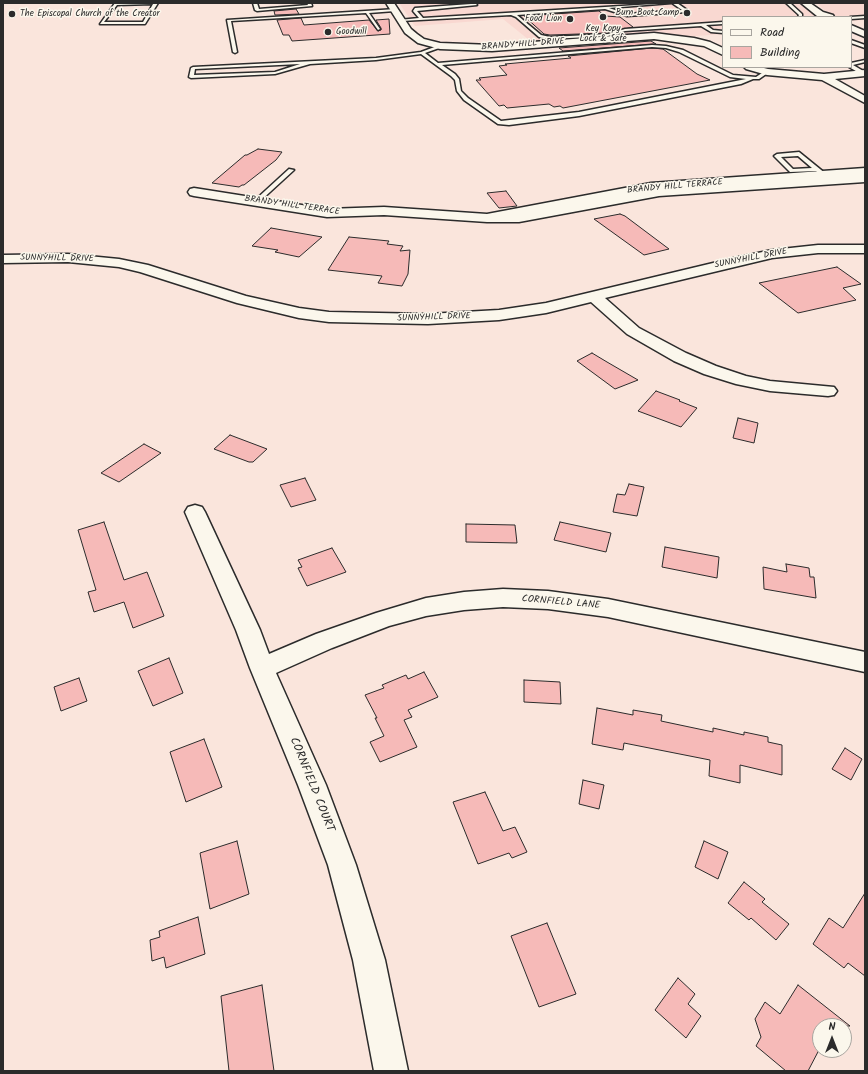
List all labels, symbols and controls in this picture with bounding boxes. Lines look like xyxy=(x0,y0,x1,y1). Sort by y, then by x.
place label: Burn Boot Camp xyxy=(615,8,679,18)
marker: Burn Boot Camp xyxy=(682,8,692,18)
marker: The Episcopal Church of the Creator xyxy=(7,9,17,19)
place label: The Episcopal Church of the Creator xyxy=(20,9,159,19)
marker: Key Kopy Lock & Safe xyxy=(598,12,608,22)
place label: Food Lion xyxy=(525,14,562,24)
marker: Food Lion xyxy=(565,14,575,24)
legend xyxy=(722,16,852,68)
text: Road xyxy=(760,23,784,42)
place label: Key Kopy Lock & Safe xyxy=(579,24,627,45)
marker: Goodwill xyxy=(323,27,333,37)
place label: Goodwill xyxy=(336,27,367,37)
street label: BRANDY HILL DRIVE xyxy=(481,37,565,53)
text: Building xyxy=(760,43,800,62)
street label: BRANDY HILL TERRACE xyxy=(627,177,723,197)
street label: BRANDY HILL TERRACE xyxy=(244,194,340,218)
street label: SUNNYHILL DRIVE xyxy=(714,247,788,271)
street label: SUNNYHILL DRIVE xyxy=(20,253,94,265)
street label: SUNNYHILL DRIVE xyxy=(397,311,471,325)
street label: CORNFIELD LANE xyxy=(521,594,601,612)
street label: CORNFIELD COURT xyxy=(285,736,337,834)
north arrow xyxy=(812,1018,852,1058)
text: N xyxy=(829,1018,835,1036)

